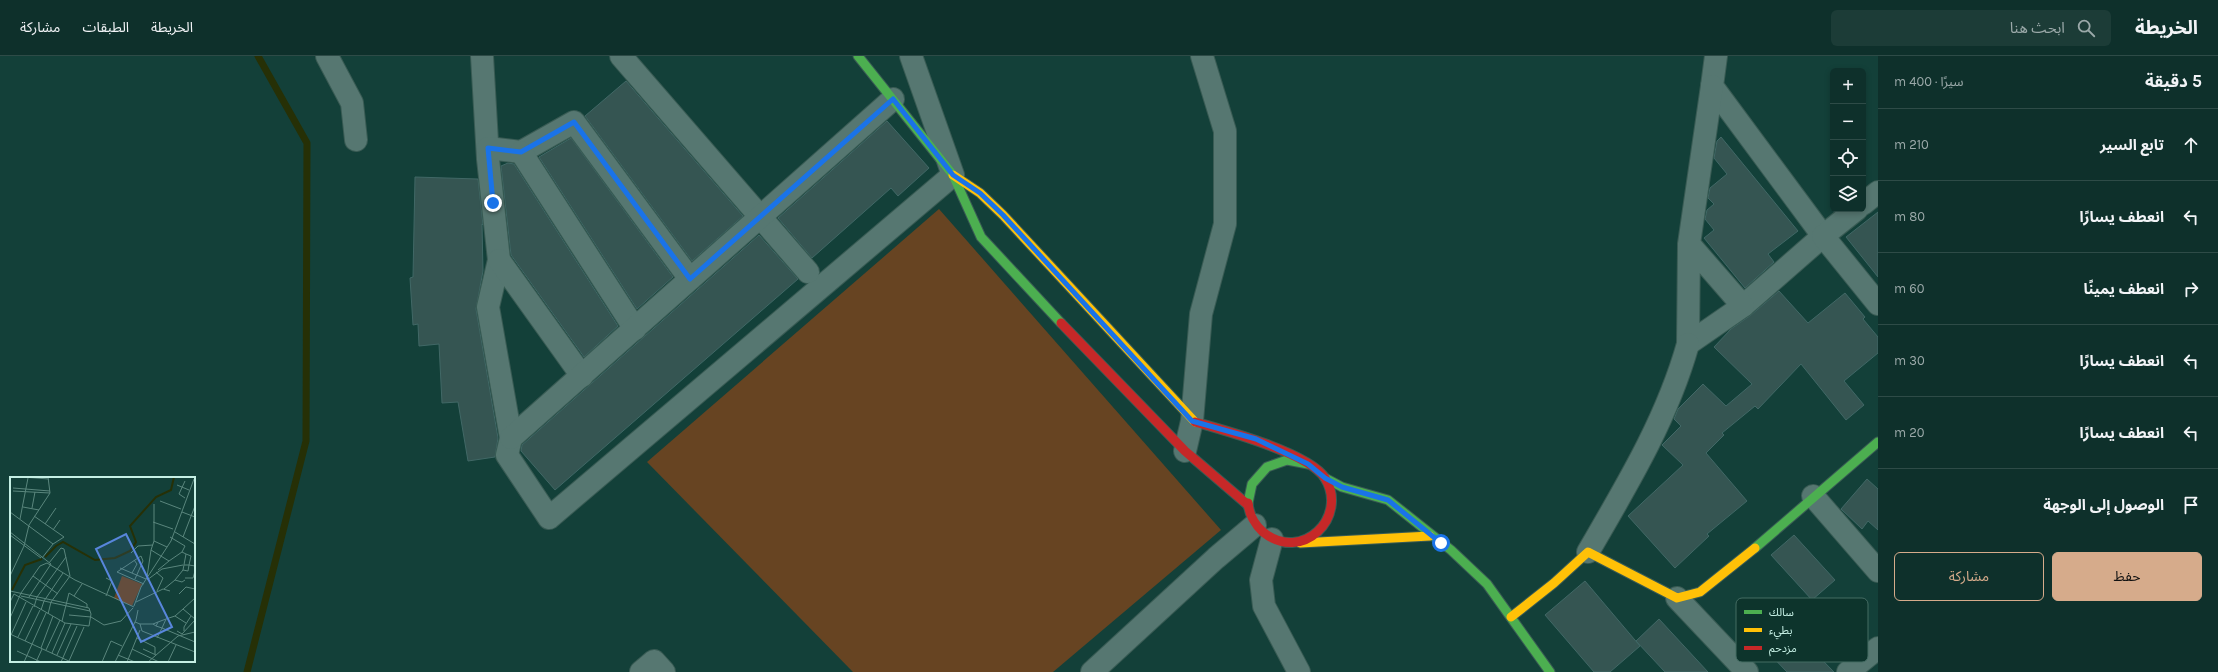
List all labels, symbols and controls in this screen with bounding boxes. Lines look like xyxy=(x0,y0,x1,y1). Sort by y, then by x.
search box xyxy=(1831,10,2111,46)
icon: search xyxy=(2075,17,2097,39)
text: الخريطة xyxy=(2135,17,2198,39)
text: مشاركة xyxy=(20,19,60,36)
text: الطبقات xyxy=(82,19,129,36)
text: الخريطة xyxy=(151,19,193,36)
text: ابحث هنا xyxy=(2010,19,2065,37)
map controls xyxy=(1830,68,1866,212)
button: + xyxy=(1830,68,1866,104)
text: 5 دقيقة xyxy=(2145,71,2202,91)
text: سيرًا · 400 m xyxy=(1894,74,1963,89)
button: − xyxy=(1830,104,1866,140)
icon: ahead xyxy=(2180,134,2202,156)
text: تابع السير xyxy=(2100,136,2164,154)
text: 210 m xyxy=(1894,137,1929,152)
button: locate xyxy=(1830,140,1866,176)
button: layers xyxy=(1830,176,1866,212)
route end xyxy=(484,194,502,212)
icon: left xyxy=(2180,206,2202,228)
text: انعطف يسارًا xyxy=(2080,208,2164,226)
text: 80 m xyxy=(1894,209,1925,224)
icon: right xyxy=(2180,278,2202,300)
text: انعطف يمينًا xyxy=(2084,280,2164,298)
text: 60 m xyxy=(1894,281,1924,296)
icon: left xyxy=(2180,350,2202,372)
text: انعطف يسارًا xyxy=(2080,352,2164,370)
text: 30 m xyxy=(1894,353,1925,368)
icon: left xyxy=(2180,422,2202,444)
text: انعطف يسارًا xyxy=(2080,424,2164,442)
text: 20 m xyxy=(1894,425,1925,440)
inset map xyxy=(10,477,195,662)
icon: arrive xyxy=(2180,494,2202,516)
text: الوصول إلى الوجهة xyxy=(2043,496,2164,514)
route start xyxy=(1432,534,1450,552)
button: مشاركة xyxy=(1894,552,2044,601)
button: حفظ xyxy=(2052,552,2202,601)
legend xyxy=(1736,598,1868,662)
text: سالك xyxy=(1769,606,1794,619)
text: بطيء xyxy=(1769,624,1792,640)
text: مزدحم xyxy=(1769,642,1797,657)

